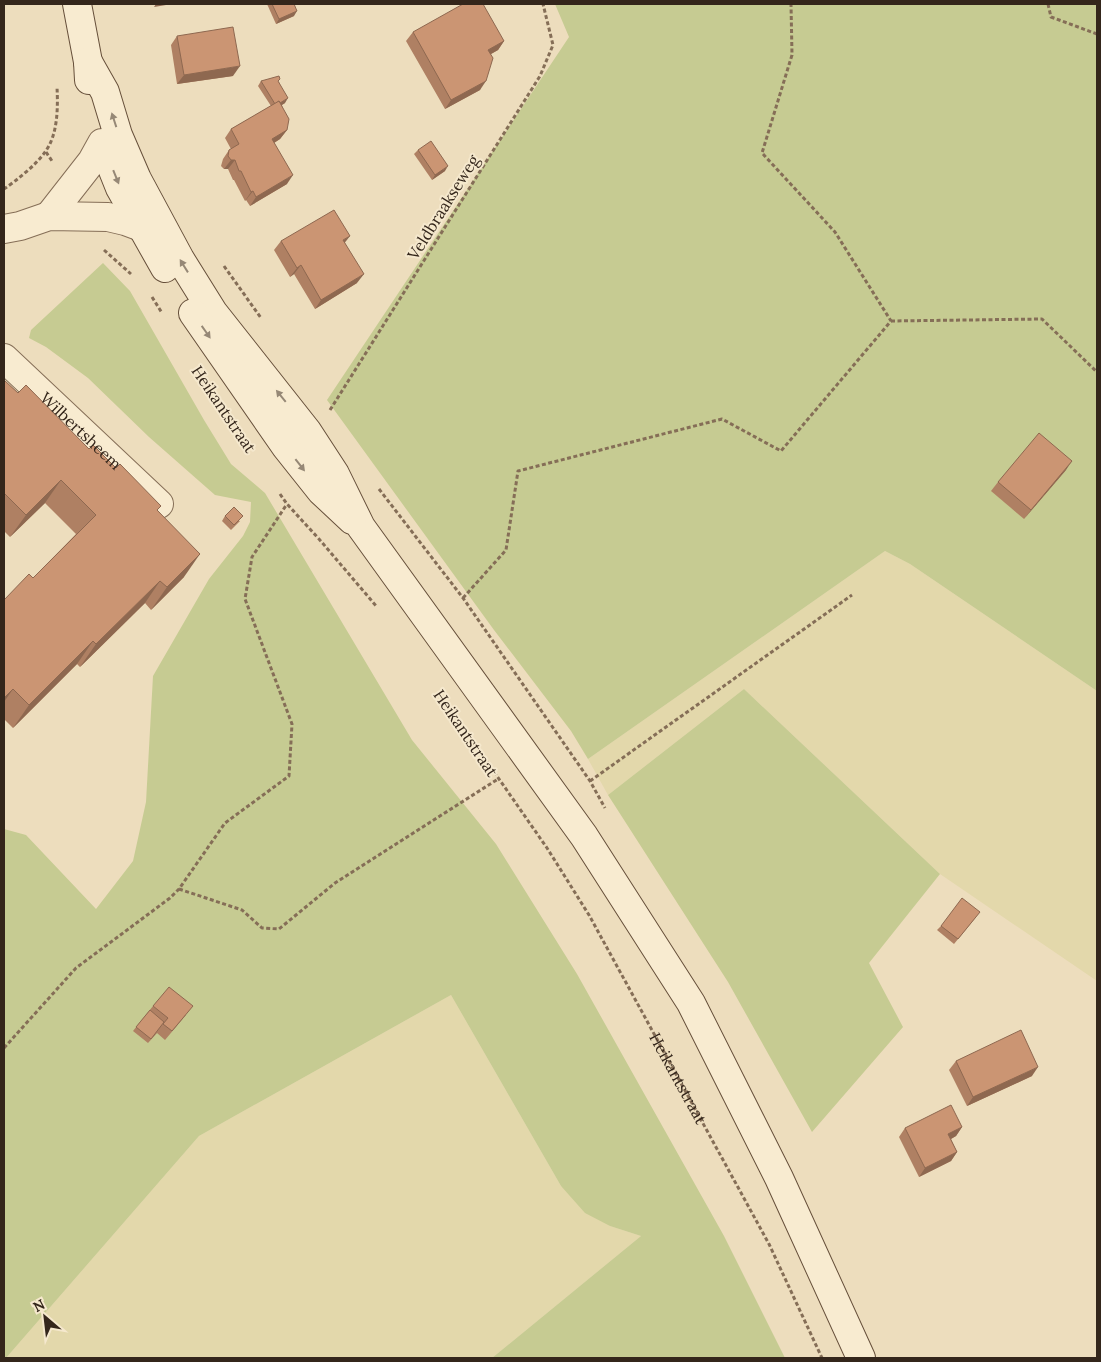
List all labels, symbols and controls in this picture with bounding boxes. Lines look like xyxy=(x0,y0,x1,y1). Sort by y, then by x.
one-way arrow xyxy=(109,112,117,127)
street label: Veldbraakseweg xyxy=(402,150,484,264)
one-way arrow xyxy=(112,170,120,184)
one-way arrow xyxy=(180,260,189,273)
one-way arrow xyxy=(201,326,211,339)
street label: Heikantstraat xyxy=(187,362,261,457)
street label: Wilbertsheem xyxy=(36,388,126,474)
one-way arrow xyxy=(276,390,286,403)
one-way arrow xyxy=(295,458,305,472)
street label: Heikantstraat xyxy=(429,686,503,781)
street label: Heikantstraat xyxy=(645,1029,712,1128)
north arrow xyxy=(20,1292,70,1342)
text: N xyxy=(30,1295,48,1316)

